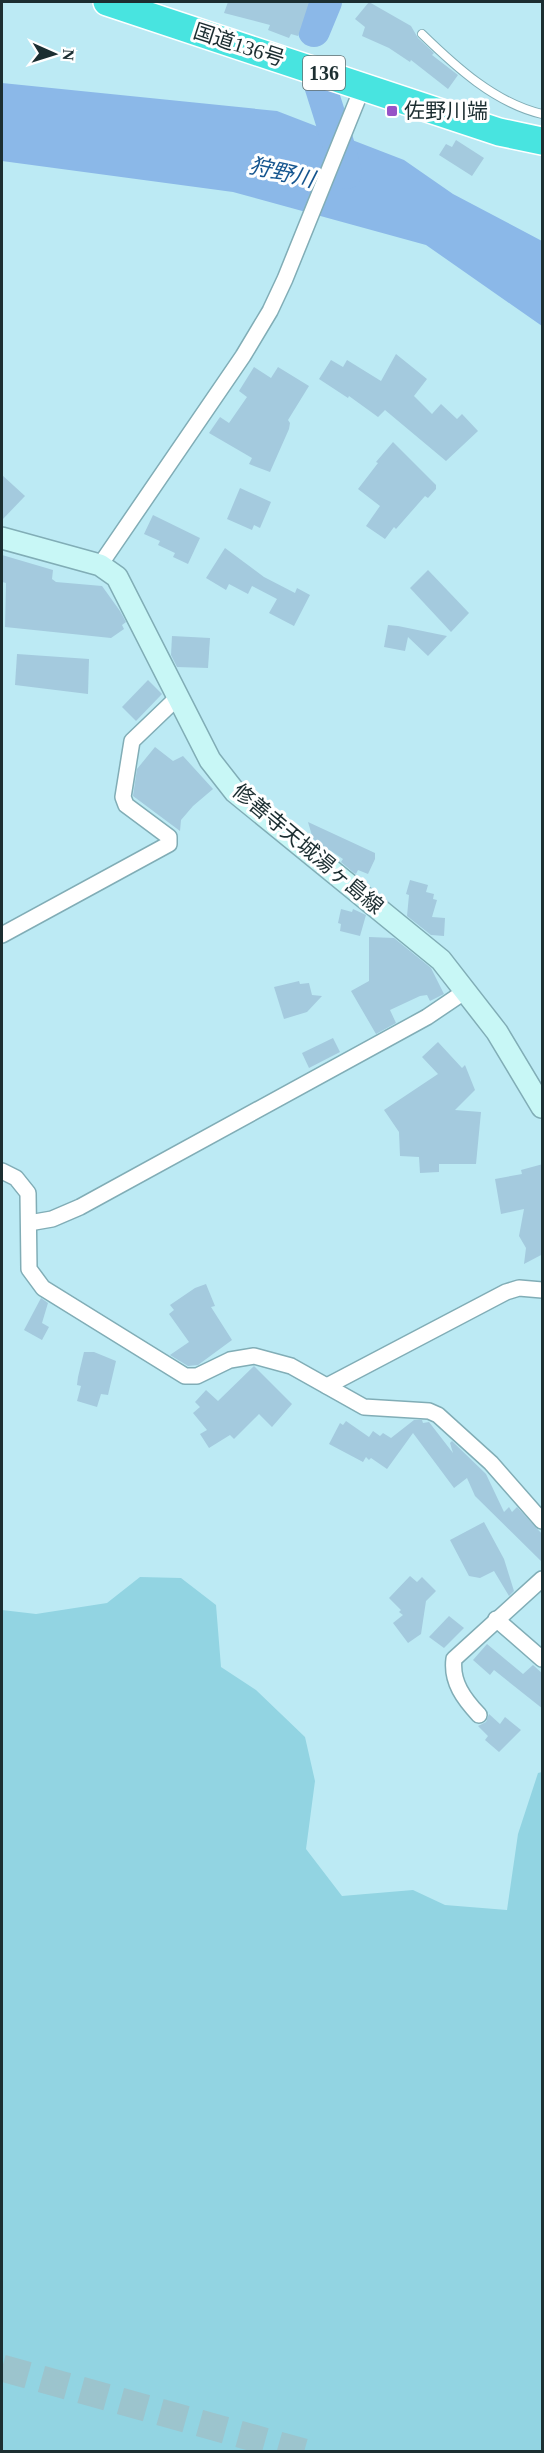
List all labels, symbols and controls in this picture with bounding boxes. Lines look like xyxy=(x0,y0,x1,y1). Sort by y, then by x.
street label: 国道136号 xyxy=(190,19,288,71)
north arrow xyxy=(24,24,84,84)
text: N xyxy=(60,49,77,61)
road number: 136 xyxy=(303,56,345,90)
place label: 佐野川端 xyxy=(404,99,488,123)
marker: 佐野川端 xyxy=(385,104,399,118)
water label: 狩野川 xyxy=(247,153,319,193)
street label: 修善寺天城湯ヶ島線 xyxy=(228,779,388,919)

